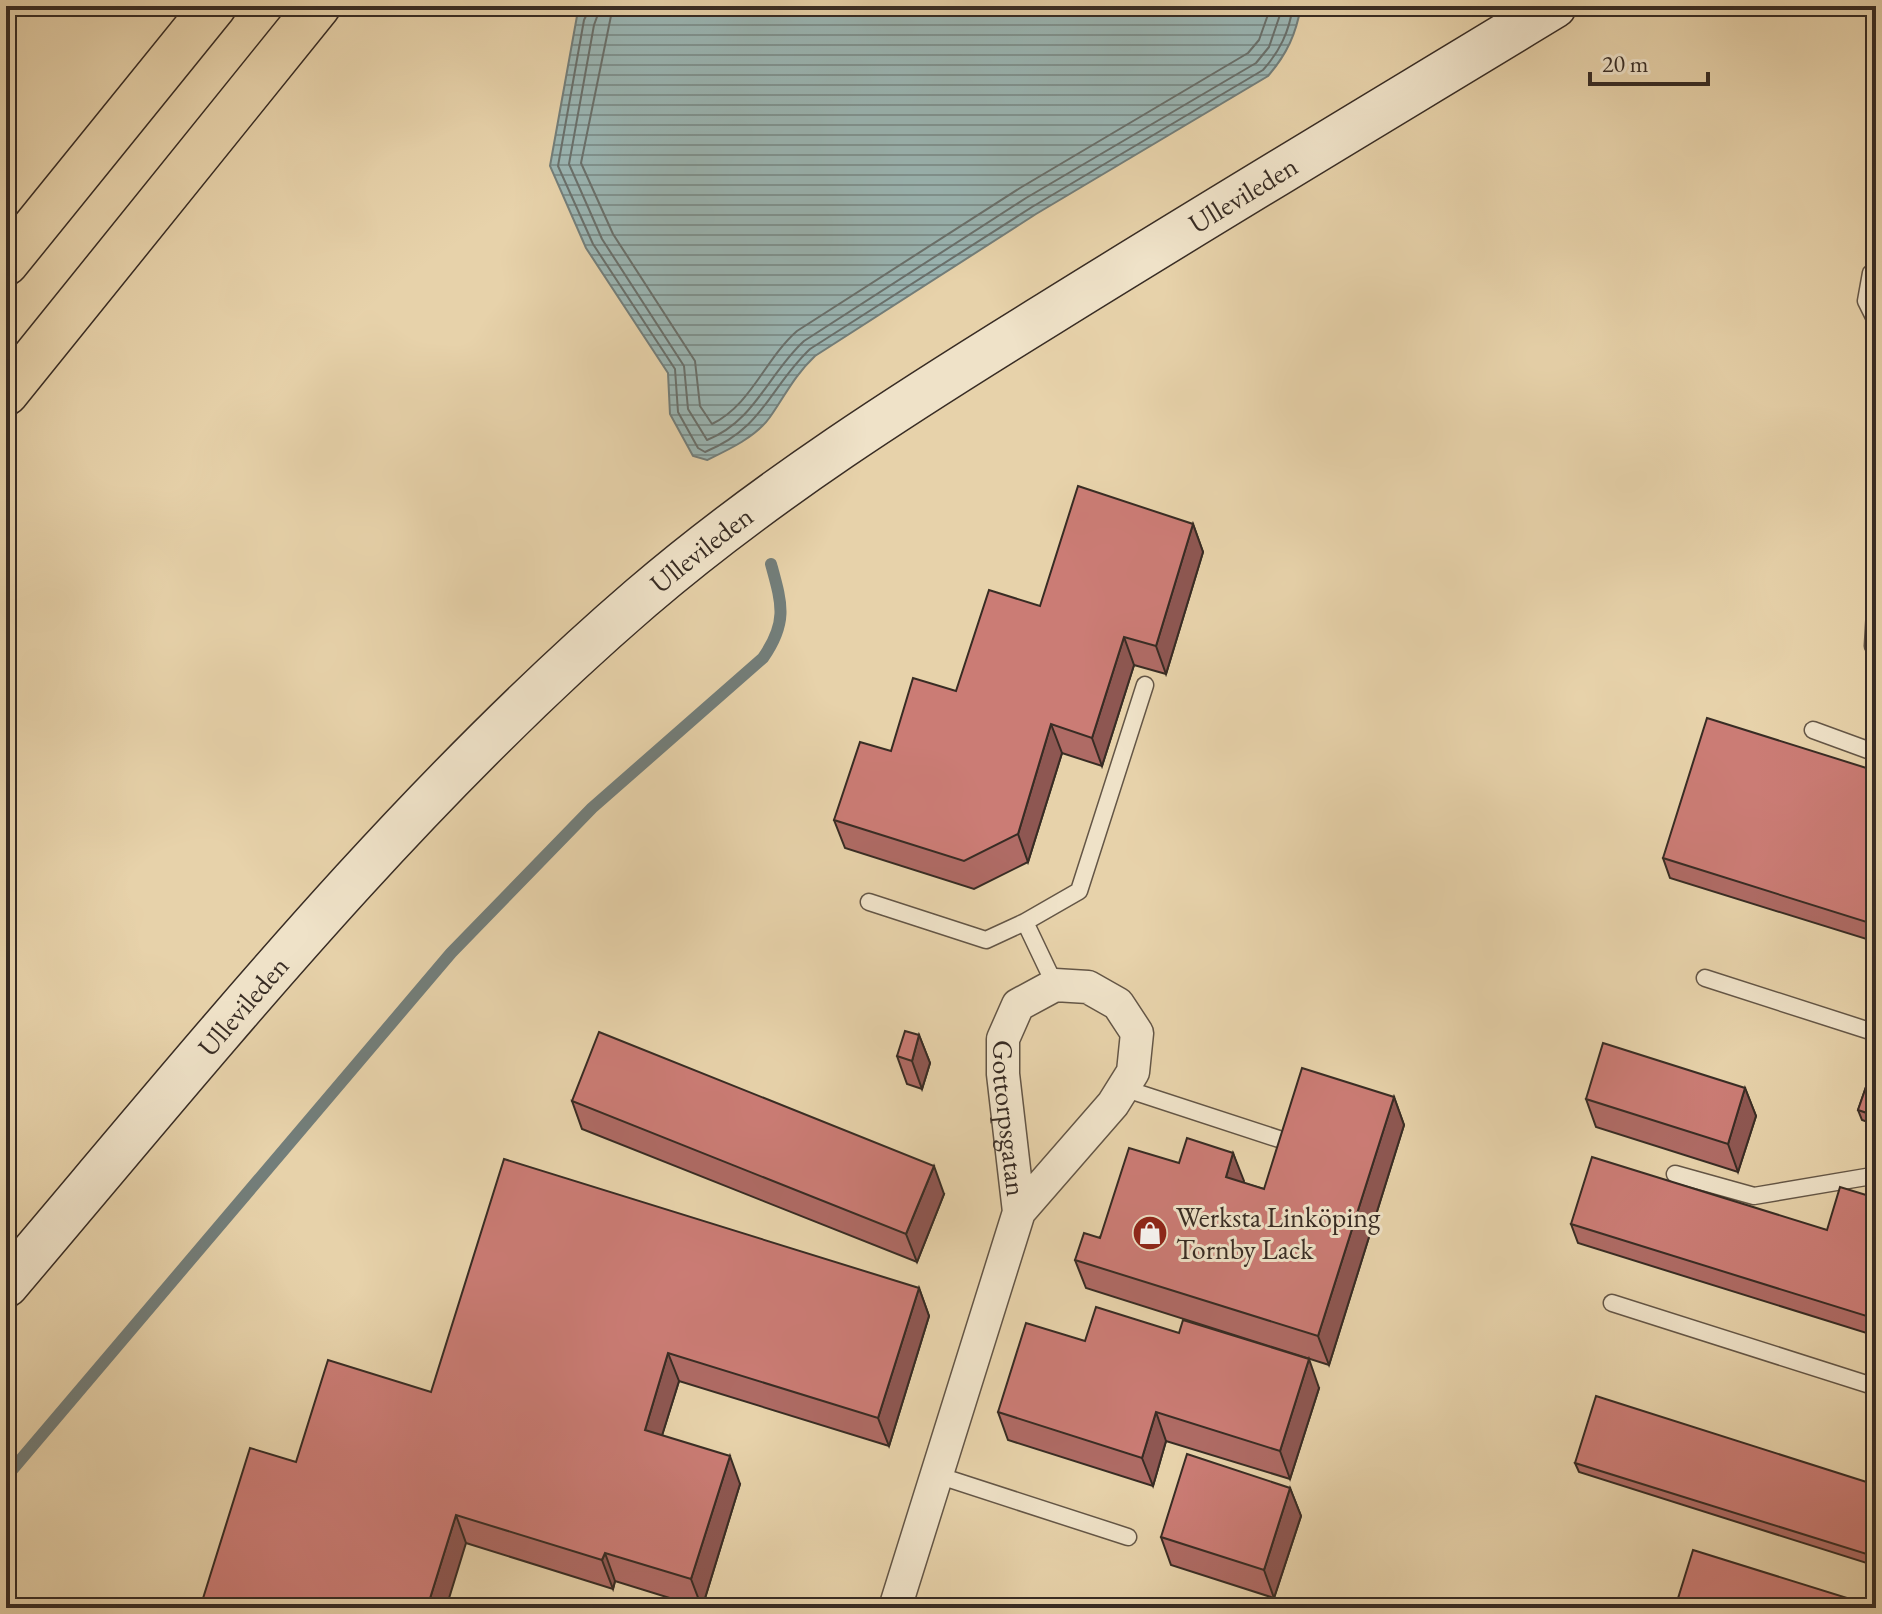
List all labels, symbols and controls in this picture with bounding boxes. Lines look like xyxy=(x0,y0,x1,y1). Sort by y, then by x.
scale bar xyxy=(1590,36,1708,86)
text: 20 m xyxy=(1602,48,1649,79)
street label: Ullevileden xyxy=(1182,147,1304,241)
street label: Ullevileden xyxy=(642,497,760,601)
street label: Ullevileden xyxy=(189,948,296,1064)
street label: Gottorpsgatan xyxy=(985,1040,1035,1198)
place label: Werksta Linköping Tornby Lack xyxy=(1176,1199,1381,1267)
shop icon: Werksta Linköping Tornby Lack xyxy=(1131,1214,1169,1252)

